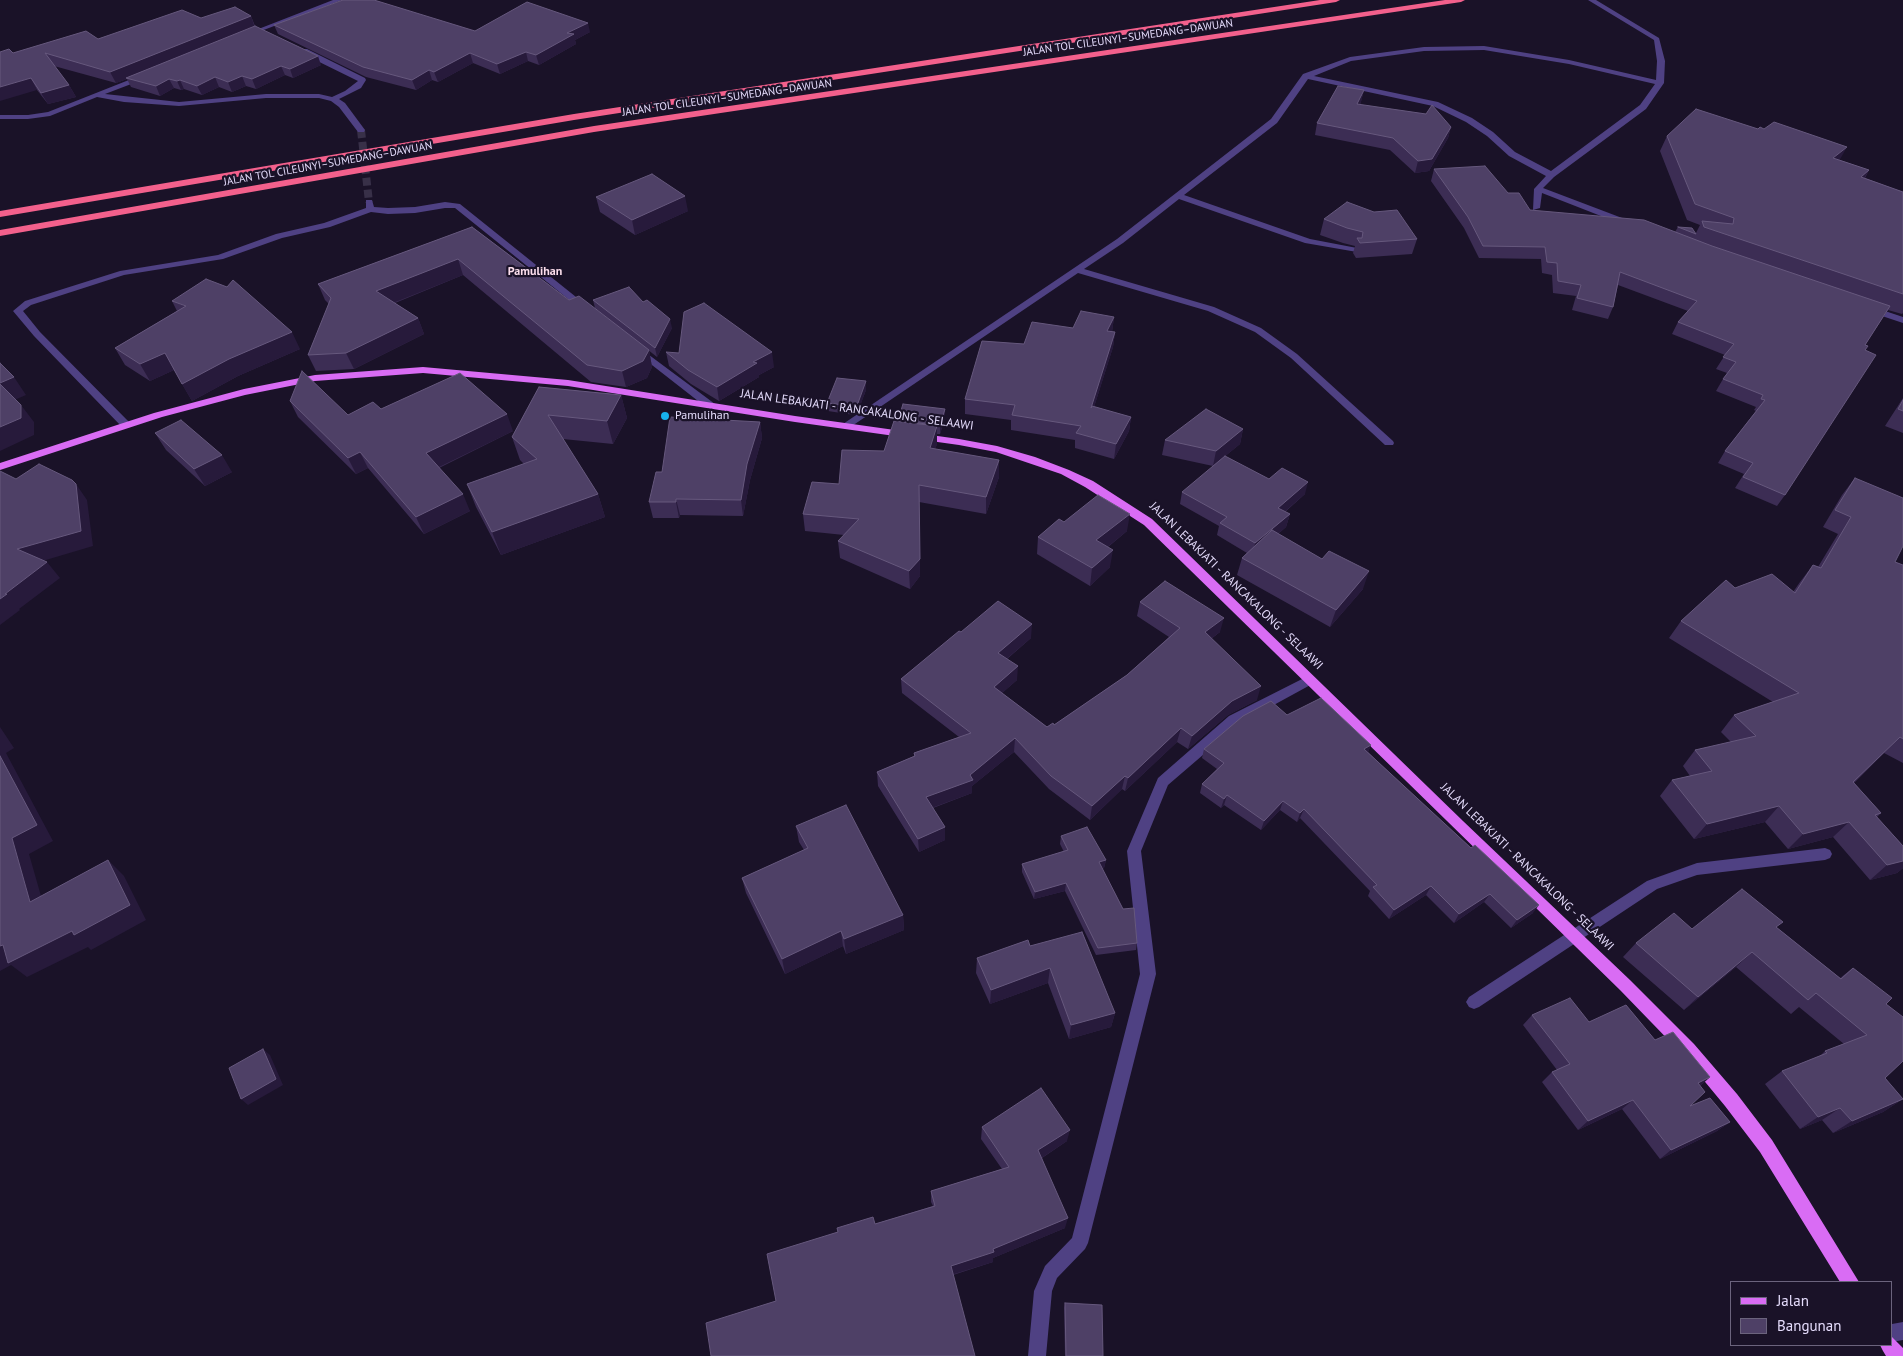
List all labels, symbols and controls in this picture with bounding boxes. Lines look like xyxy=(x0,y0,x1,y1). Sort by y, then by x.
street label: JALAN TOL CILEUNYI–SUMEDANG–DAWUAN xyxy=(1022,17,1234,59)
street label: JALAN TOL CILEUNYI–SUMEDANG–DAWUAN xyxy=(621,77,833,119)
street label: JALAN TOL CILEUNYI–SUMEDANG–DAWUAN xyxy=(223,139,433,189)
district label: Pamulihan xyxy=(508,265,562,279)
street label: JALAN LEBAKJATI - RANCAKALONG - SELAAWI xyxy=(740,387,974,433)
place label: Pamulihan xyxy=(675,409,729,423)
marker: Pamulihan xyxy=(659,410,671,422)
street label: JALAN LEBAKJATI - RANCAKALONG - SELAAWI xyxy=(1146,499,1326,673)
street label: JALAN LEBAKJATI - RANCAKALONG - SELAAWI xyxy=(1437,780,1617,954)
legend xyxy=(1730,1281,1893,1346)
text: Jalan xyxy=(1777,1291,1809,1310)
text: Bangunan xyxy=(1777,1316,1841,1335)

